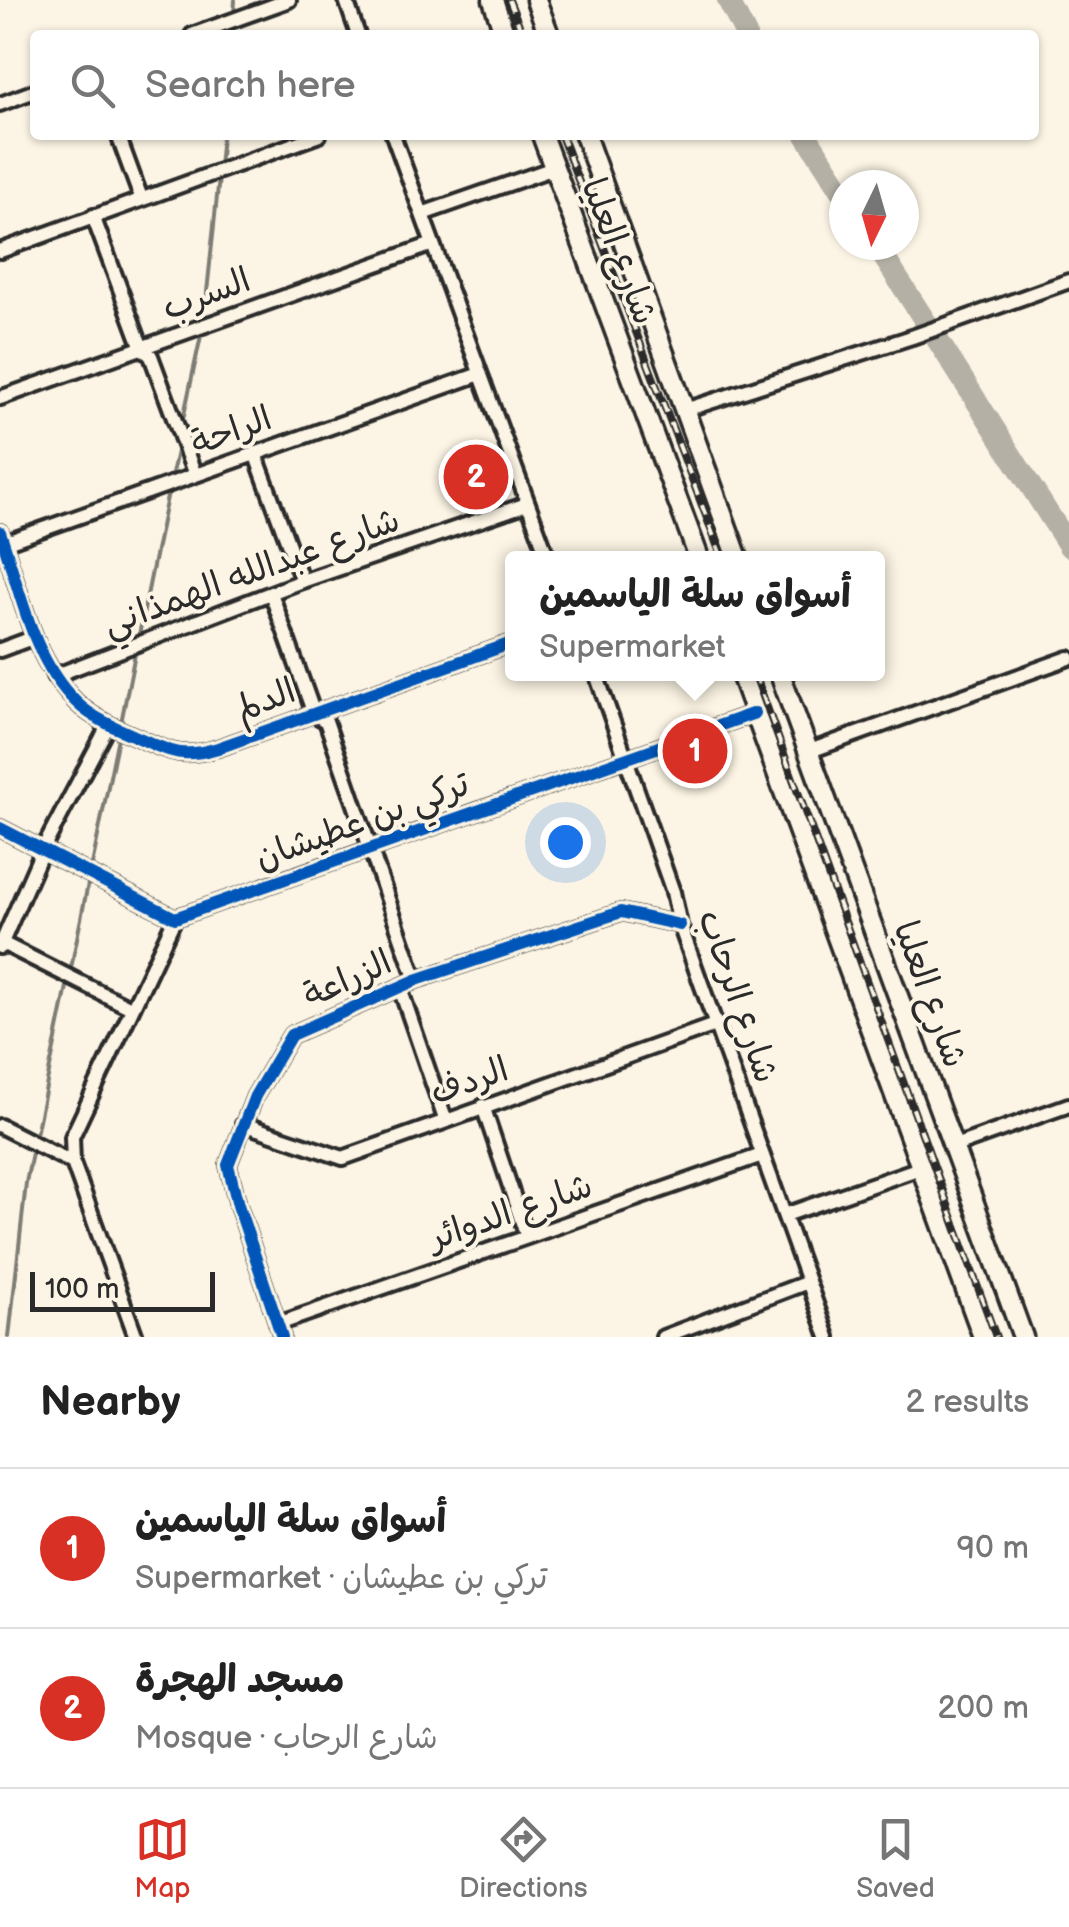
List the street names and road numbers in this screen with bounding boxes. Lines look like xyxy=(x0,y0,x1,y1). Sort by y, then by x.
street label: شارع العليا xyxy=(569,172,666,331)
street label: السرب xyxy=(156,259,257,330)
street label: الراحة xyxy=(185,397,278,466)
street label: شارع عبدالله الهمذاني xyxy=(97,499,409,654)
street label: الدلم xyxy=(229,670,303,735)
street label: تركي بن عطيشان xyxy=(250,763,479,888)
street label: شارع الرحاب xyxy=(686,904,787,1089)
street label: شارع العليا xyxy=(881,915,976,1074)
street label: الزراعة xyxy=(297,941,399,1018)
street label: الردف xyxy=(425,1048,514,1115)
street label: شارع الدوائر xyxy=(420,1164,599,1263)

